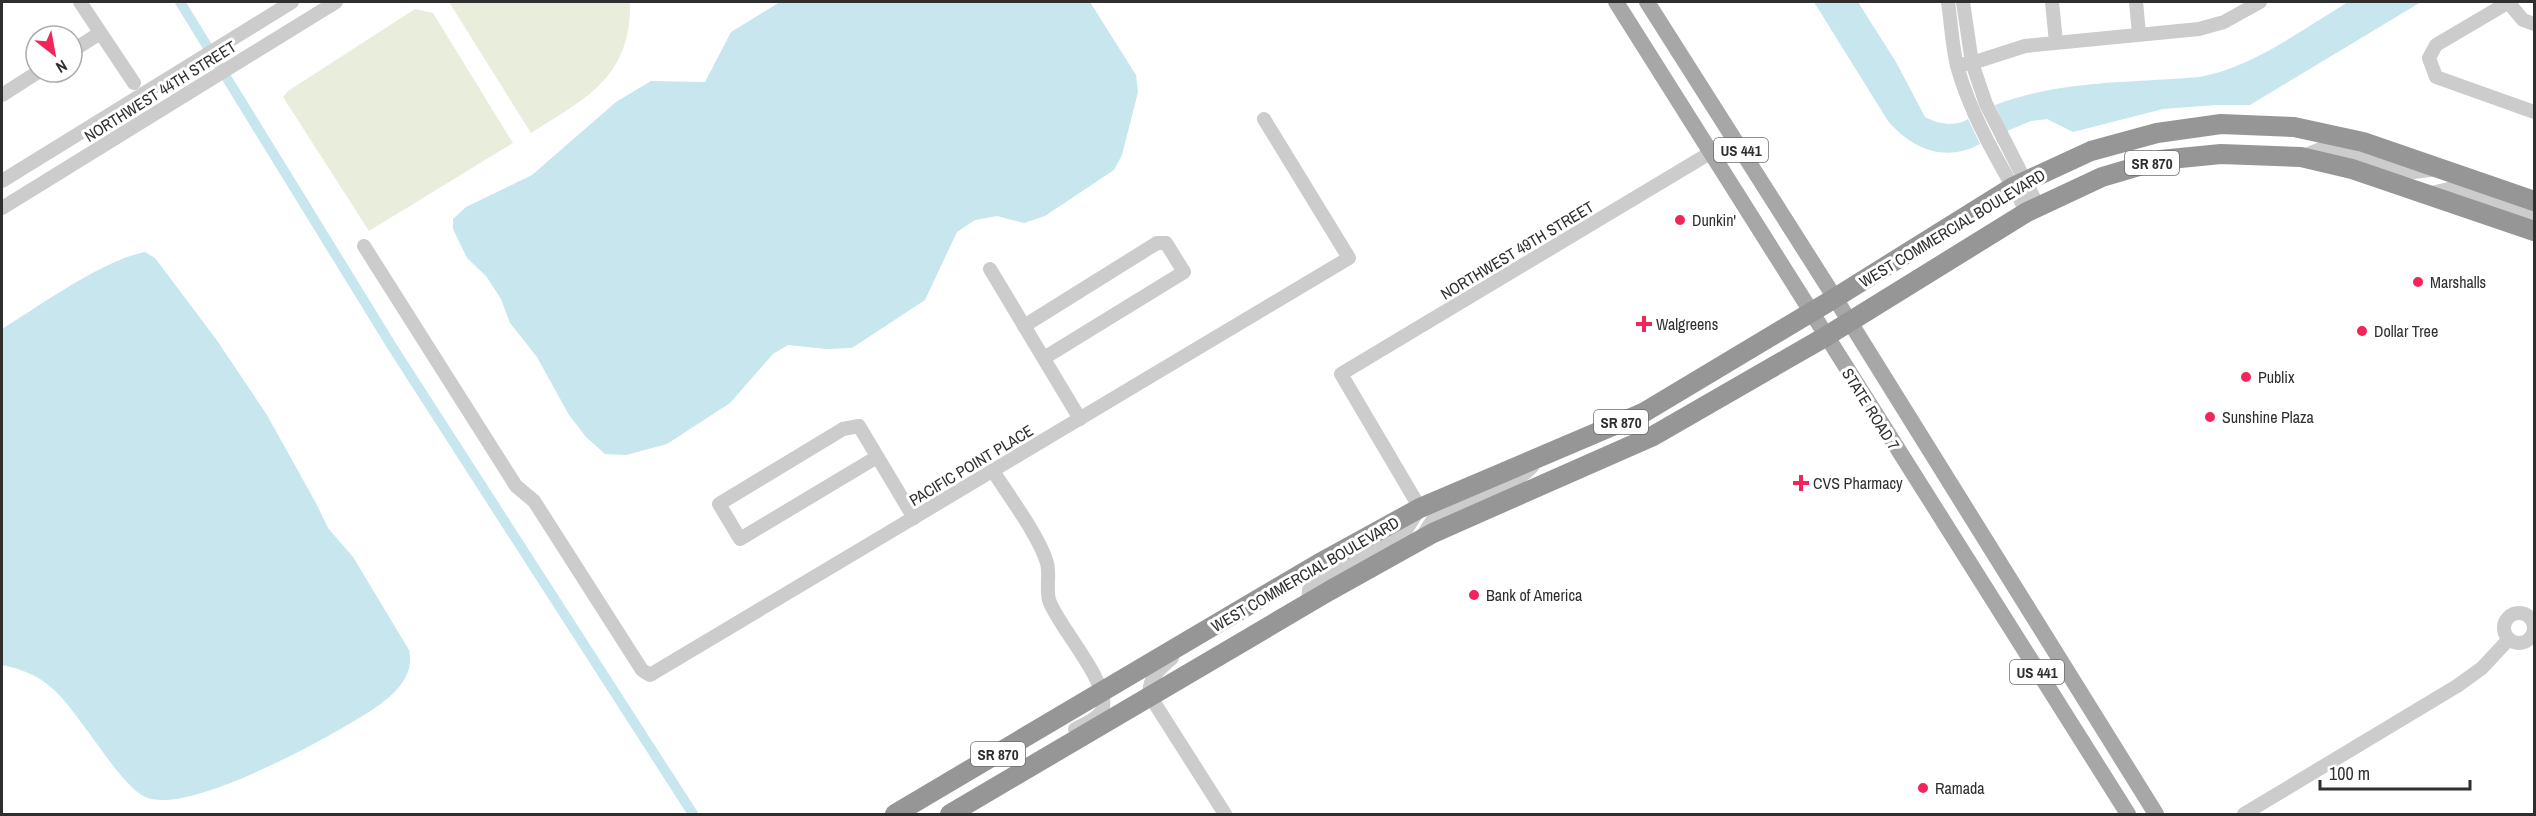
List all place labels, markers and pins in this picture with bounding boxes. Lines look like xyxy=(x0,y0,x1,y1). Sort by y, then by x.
place label: Dunkin' xyxy=(1692,209,1736,231)
marker: Dunkin' xyxy=(1673,213,1687,227)
place label: Marshalls xyxy=(2430,271,2486,293)
marker: Marshalls xyxy=(2411,275,2425,289)
place label: Walgreens xyxy=(1656,313,1718,335)
marker: Walgreens xyxy=(1637,317,1651,331)
place label: Dollar Tree xyxy=(2374,320,2438,342)
marker: Dollar Tree xyxy=(2355,324,2369,338)
place label: Publix xyxy=(2258,366,2295,388)
marker: Publix xyxy=(2239,370,2253,384)
place label: Sunshine Plaza xyxy=(2222,406,2315,428)
marker: Sunshine Plaza xyxy=(2203,410,2217,424)
place label: CVS Pharmacy xyxy=(1813,472,1903,494)
marker: CVS Pharmacy xyxy=(1794,476,1808,490)
place label: Bank of America xyxy=(1486,584,1583,606)
marker: Bank of America xyxy=(1467,588,1481,602)
place label: Ramada xyxy=(1935,777,1985,799)
marker: Ramada xyxy=(1916,781,1930,795)

